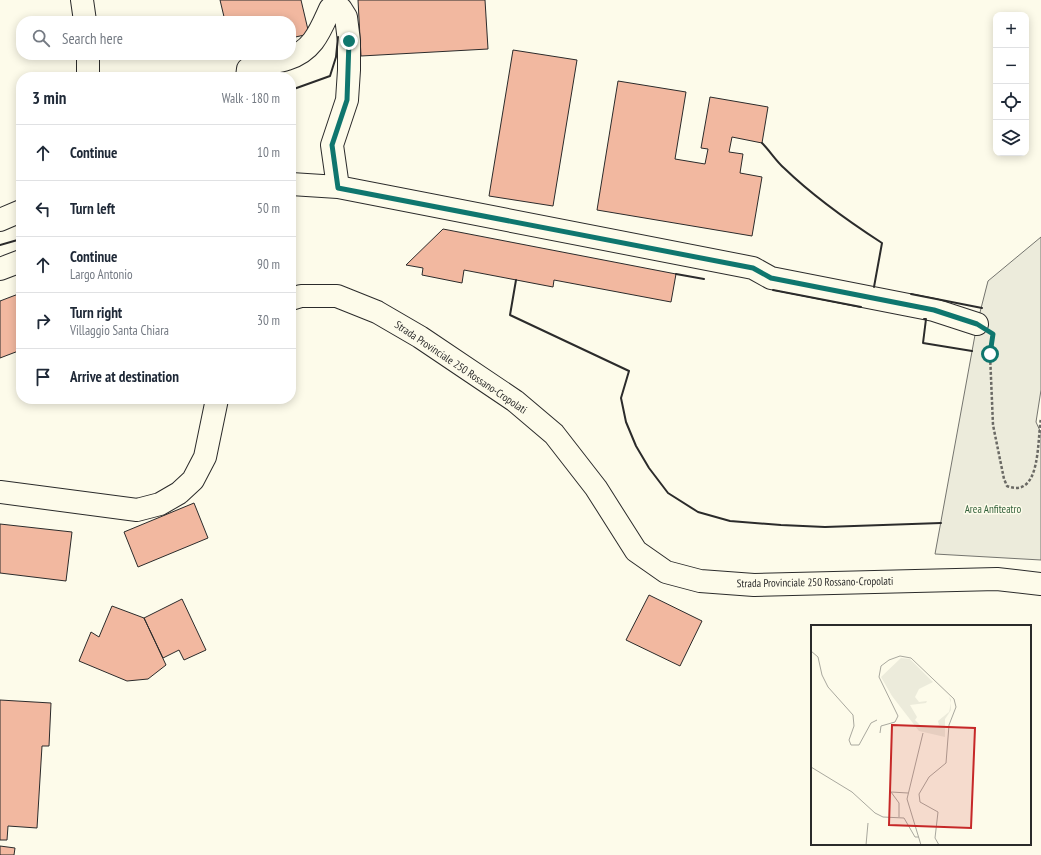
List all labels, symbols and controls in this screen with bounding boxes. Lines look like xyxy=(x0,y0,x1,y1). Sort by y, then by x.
map controls xyxy=(993,12,1029,156)
button: + xyxy=(993,12,1029,48)
search box xyxy=(16,16,296,60)
icon: search xyxy=(30,27,52,49)
text: Search here xyxy=(62,29,123,48)
route end xyxy=(340,32,358,50)
button: − xyxy=(993,48,1029,84)
button: locate xyxy=(993,84,1029,120)
text: 3 min xyxy=(32,87,66,109)
text: Walk · 180 m xyxy=(222,90,280,107)
button: layers xyxy=(993,120,1029,156)
icon: ahead xyxy=(32,142,54,164)
text: Continue xyxy=(70,143,117,162)
text: 10 m xyxy=(257,144,280,161)
icon: left xyxy=(32,198,54,220)
text: Turn left xyxy=(70,199,115,218)
text: 50 m xyxy=(257,200,280,217)
text: Continue xyxy=(70,247,117,266)
icon: ahead xyxy=(32,254,54,276)
text: 90 m xyxy=(257,256,280,273)
text: Largo Antonio xyxy=(70,266,133,283)
text: Turn right xyxy=(70,303,122,322)
icon: right xyxy=(32,310,54,332)
text: 30 m xyxy=(257,312,280,329)
street label: Strada Provinciale 250 Rossano-Cropolati xyxy=(392,317,530,417)
text: Villaggio Santa Chiara xyxy=(70,322,169,339)
route start xyxy=(981,345,999,363)
icon: arrive xyxy=(32,366,54,388)
text: Arrive at destination xyxy=(70,367,179,386)
park label: Area Anfiteatro xyxy=(965,502,1022,516)
street label: Strada Provinciale 250 Rossano-Cropolati xyxy=(737,574,893,590)
inset map xyxy=(811,625,1031,845)

